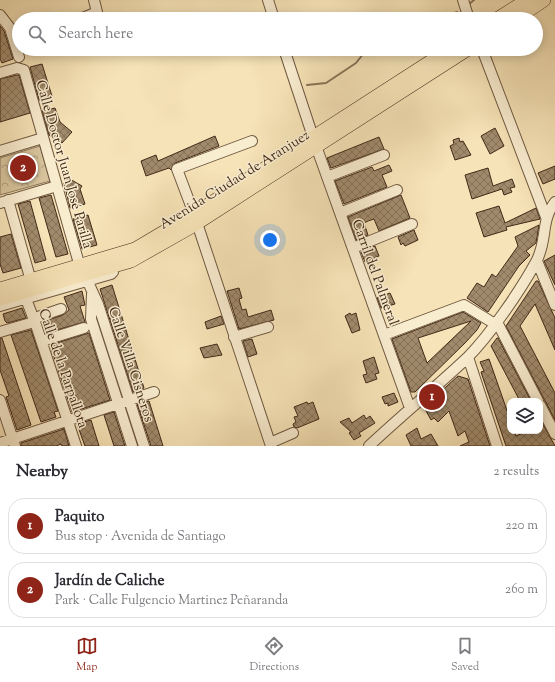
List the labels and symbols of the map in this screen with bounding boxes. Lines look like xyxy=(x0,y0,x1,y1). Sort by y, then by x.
street label: Calle Doctor Juan José Parilla xyxy=(29,78,97,252)
street label: Avenida Ciudad de Aranjuez xyxy=(156,126,314,235)
pin: 2 xyxy=(10,153,36,183)
street label: Carril del Palmeral xyxy=(346,217,403,329)
your location xyxy=(260,230,280,250)
street label: Calle Villa Cisneros xyxy=(102,304,158,425)
street label: Calle de la Parpallota xyxy=(32,306,92,432)
pin: 1 xyxy=(419,382,445,412)

